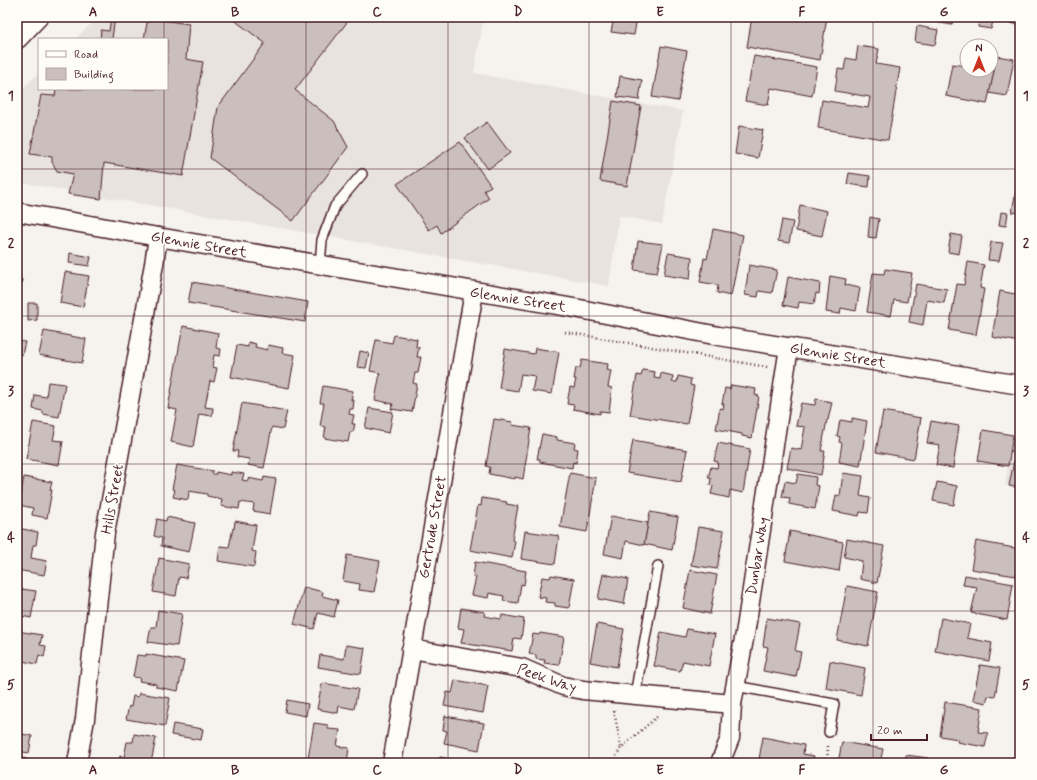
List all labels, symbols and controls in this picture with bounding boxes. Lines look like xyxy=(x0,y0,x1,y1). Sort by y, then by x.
text: A xyxy=(89,4,97,21)
text: B xyxy=(231,4,240,21)
text: C xyxy=(372,4,382,21)
text: D xyxy=(514,4,523,21)
text: E xyxy=(656,4,664,21)
text: F xyxy=(799,4,806,21)
text: G xyxy=(940,4,949,21)
legend xyxy=(38,38,168,90)
north arrow xyxy=(959,38,999,78)
text: N xyxy=(975,42,983,56)
text: Road xyxy=(74,47,98,63)
text: Building xyxy=(74,67,114,84)
text: 1 xyxy=(8,88,14,105)
text: 1 xyxy=(1023,88,1029,105)
street label: Glennie Street xyxy=(149,227,249,263)
text: 2 xyxy=(8,235,15,252)
text: 2 xyxy=(1023,235,1030,252)
street label: Glennie Street xyxy=(468,282,568,318)
street label: Glennie Street xyxy=(788,338,888,374)
text: 3 xyxy=(8,383,14,400)
text: 3 xyxy=(1023,383,1029,400)
street label: Hills Street xyxy=(97,462,129,536)
street label: Gertrude Street xyxy=(414,474,452,580)
street label: Dunbar Way xyxy=(742,516,774,597)
text: 4 xyxy=(7,530,15,547)
text: 4 xyxy=(1022,530,1030,547)
street label: Peek Way xyxy=(514,659,579,698)
text: 5 xyxy=(7,677,15,694)
text: 5 xyxy=(1022,677,1030,694)
scale bar xyxy=(871,716,927,742)
text: 20 m xyxy=(877,723,903,739)
text: A xyxy=(89,762,97,779)
text: B xyxy=(231,762,240,779)
text: C xyxy=(372,762,382,779)
text: D xyxy=(514,762,523,779)
text: E xyxy=(656,762,664,779)
text: F xyxy=(799,762,806,779)
text: G xyxy=(940,762,949,779)

